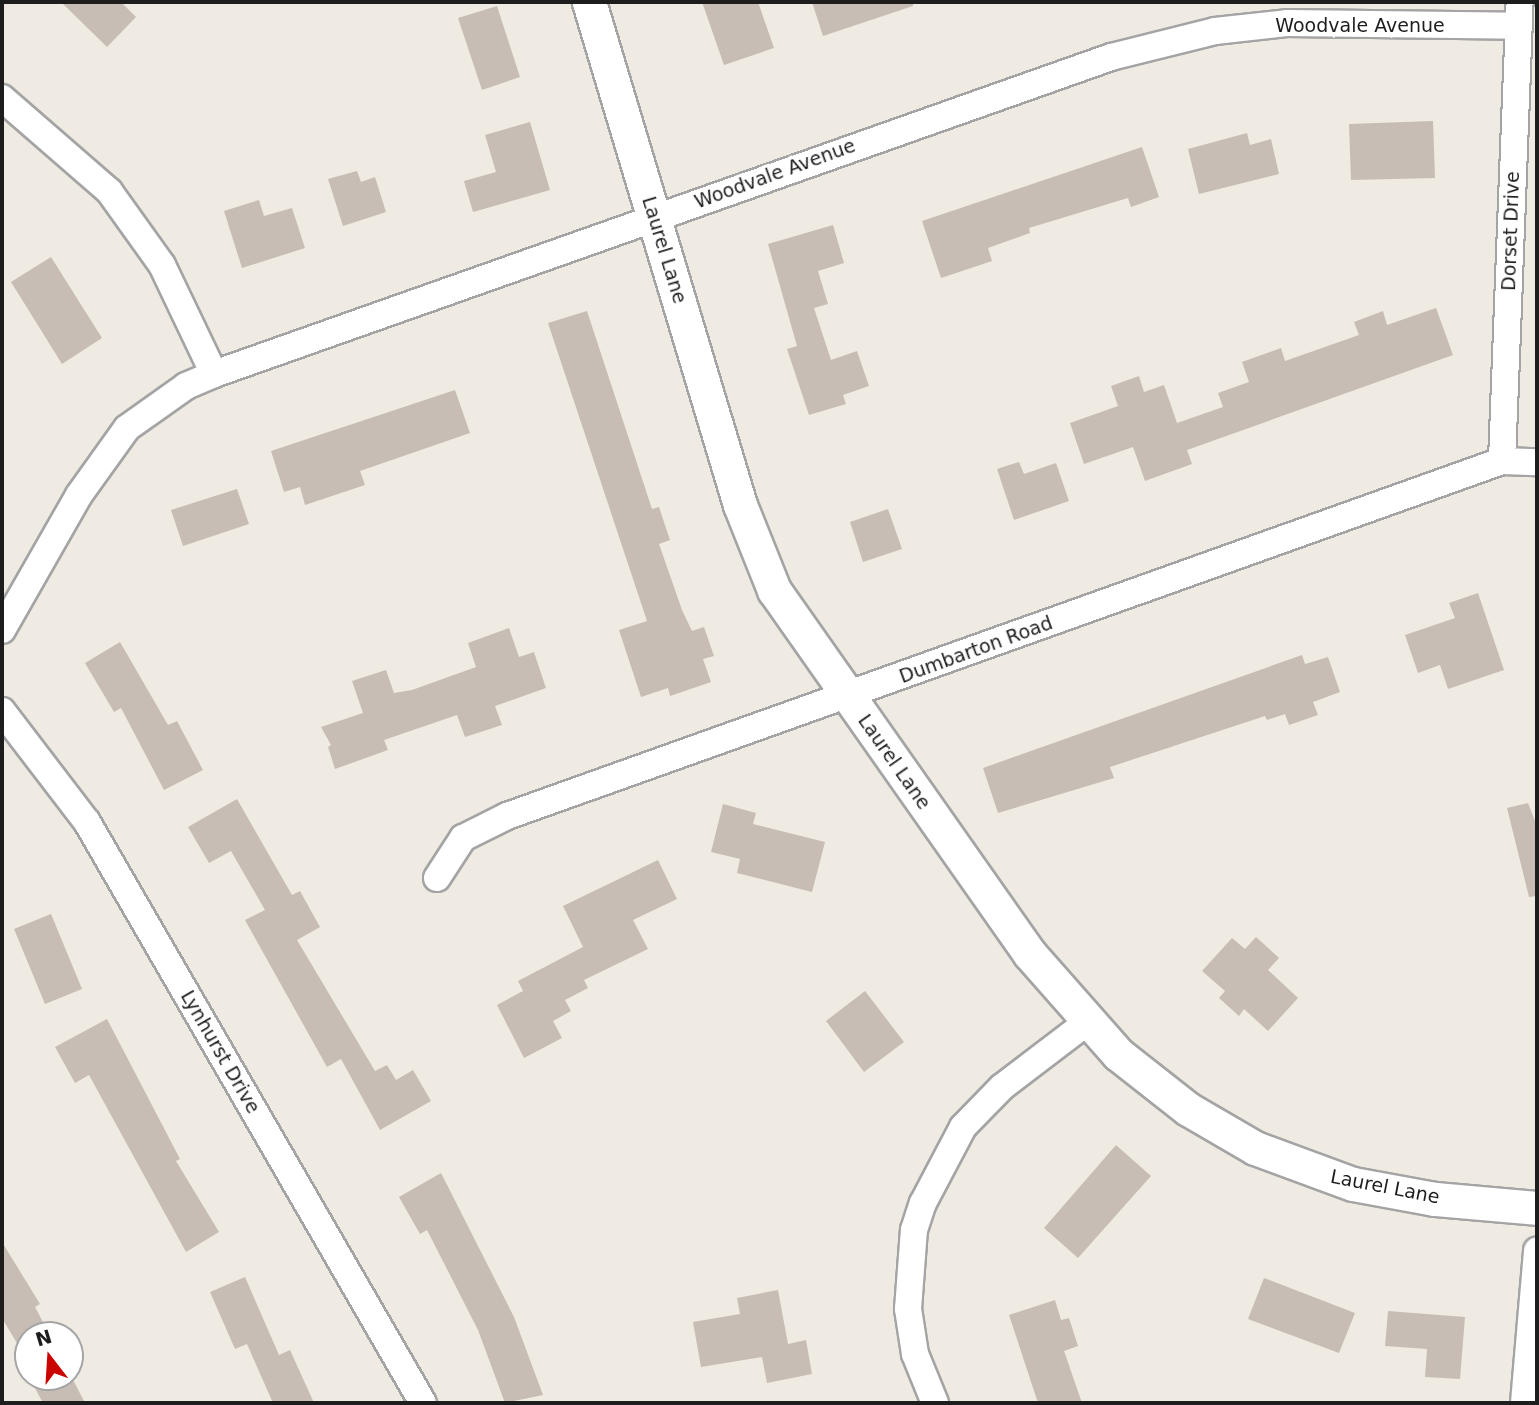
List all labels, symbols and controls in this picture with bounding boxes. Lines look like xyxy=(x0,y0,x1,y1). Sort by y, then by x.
street label: Woodvale Avenue xyxy=(1275,15,1445,37)
street label: Woodvale Avenue xyxy=(691,134,859,214)
street label: Dorset Drive xyxy=(1498,171,1524,291)
street label: Laurel Lane xyxy=(637,194,691,306)
street label: Dumbarton Road xyxy=(896,612,1056,688)
street label: Laurel Lane xyxy=(853,710,935,814)
street label: Lynhurst Drive xyxy=(176,987,264,1117)
street label: Laurel Lane xyxy=(1329,1165,1441,1209)
north arrow xyxy=(14,1321,84,1391)
text: N xyxy=(33,1325,54,1351)

